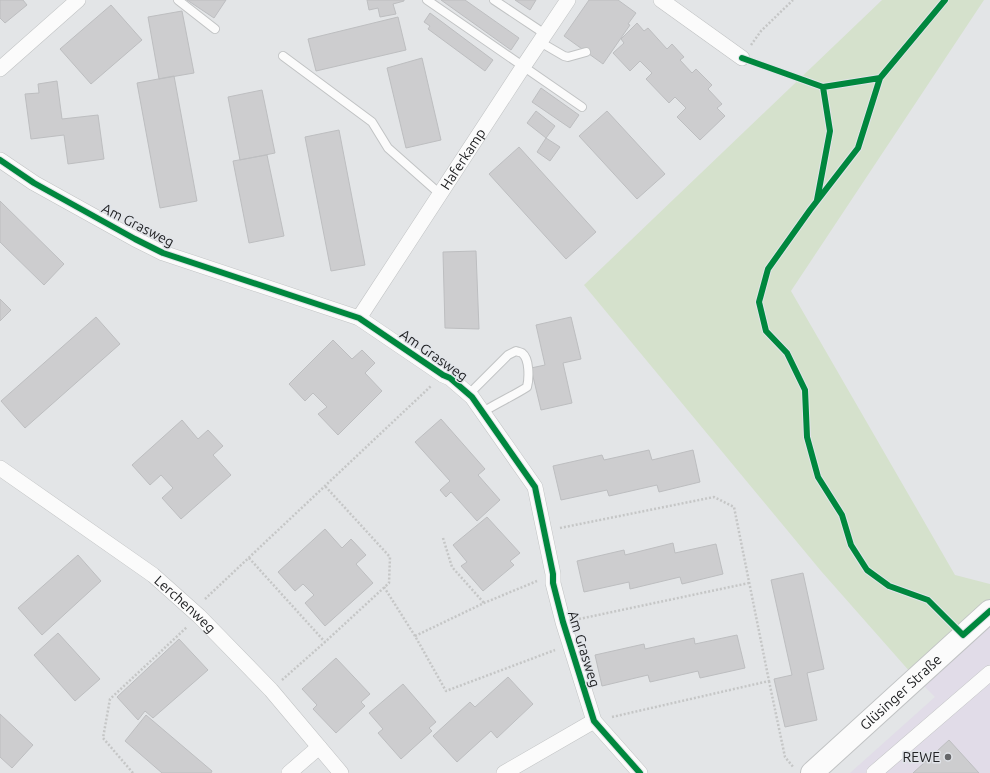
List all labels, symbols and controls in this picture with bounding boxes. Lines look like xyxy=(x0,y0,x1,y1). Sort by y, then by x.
street label: Haferkamp xyxy=(437,125,489,193)
street label: Am Grasweg xyxy=(99,200,177,250)
street label: Am Grasweg xyxy=(397,326,471,384)
street label: Lerchenweg xyxy=(151,572,219,636)
street label: Am Grasweg xyxy=(565,609,603,689)
street label: Glüsinger Straße xyxy=(857,651,945,733)
place label: REWE xyxy=(903,749,940,765)
marker: REWE xyxy=(943,752,953,762)

